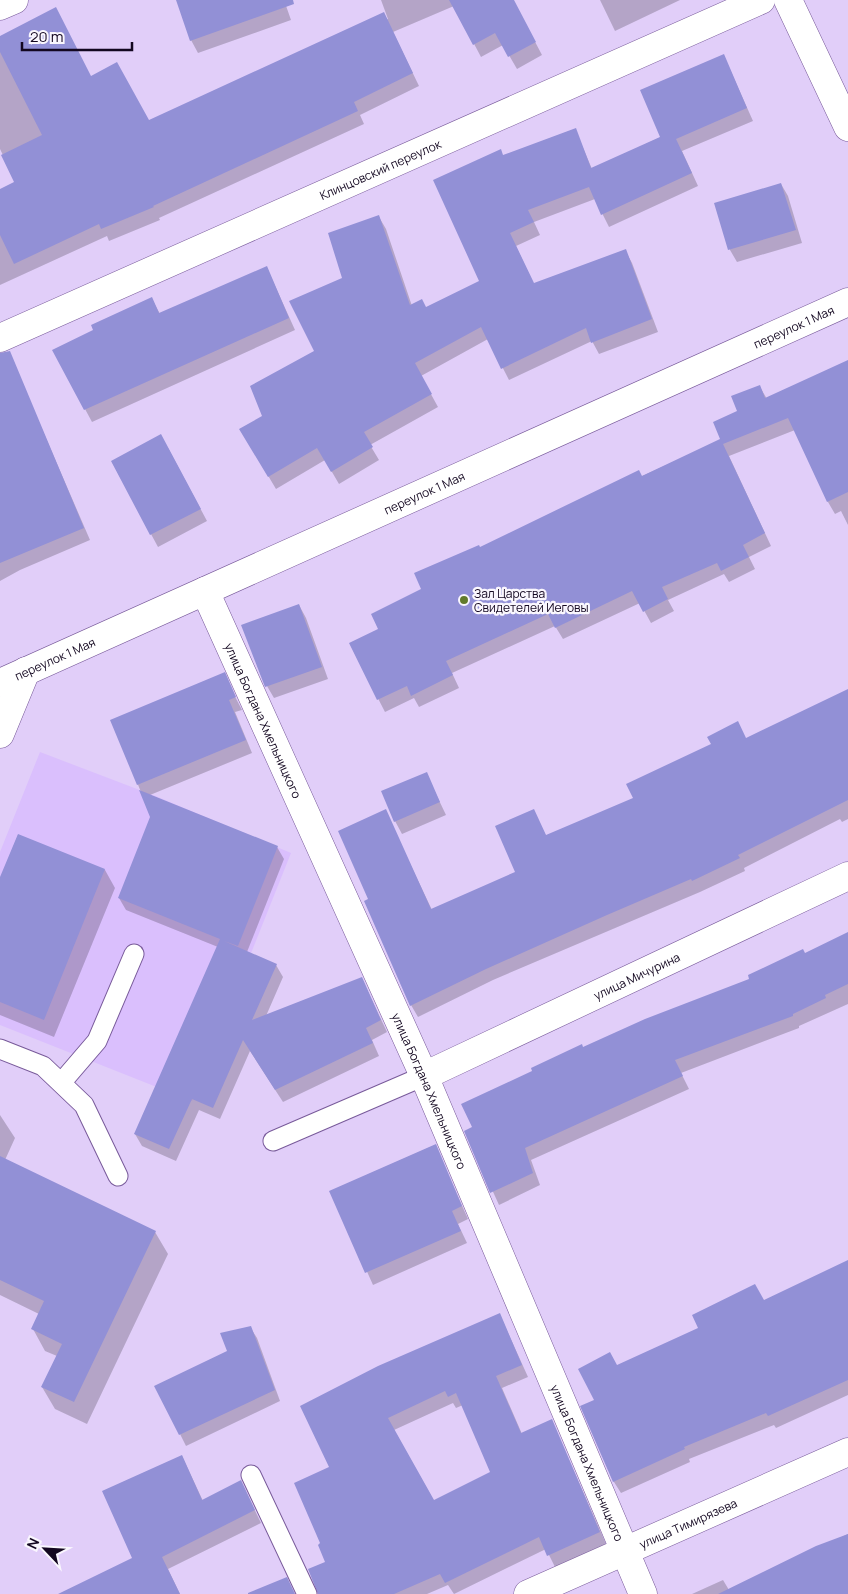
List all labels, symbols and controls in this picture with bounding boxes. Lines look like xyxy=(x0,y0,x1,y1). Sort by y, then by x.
scale bar xyxy=(22,20,132,52)
text: 20 m xyxy=(30,26,63,47)
street label: Клинцовский переулок xyxy=(317,134,444,204)
street label: переулок 1 Мая xyxy=(750,301,837,352)
street label: переулок 1 Мая xyxy=(381,467,467,518)
place label: Зал Царства Свидетелей Иеговы xyxy=(474,585,588,616)
marker: Зал Царства Свидетелей Иеговы xyxy=(458,594,470,606)
street label: переулок 1 Мая xyxy=(12,633,98,684)
street label: улица Богдана Хмельницкого xyxy=(221,640,306,801)
street label: улица Мичурина xyxy=(590,948,683,1003)
street label: улица Богдана Хмельницкого xyxy=(388,1010,471,1172)
street label: улица Богдана Хмельницкого xyxy=(547,1382,628,1544)
street label: улица Тимирязева xyxy=(636,1494,740,1552)
north arrow xyxy=(20,1524,70,1574)
text: N xyxy=(22,1535,44,1552)

